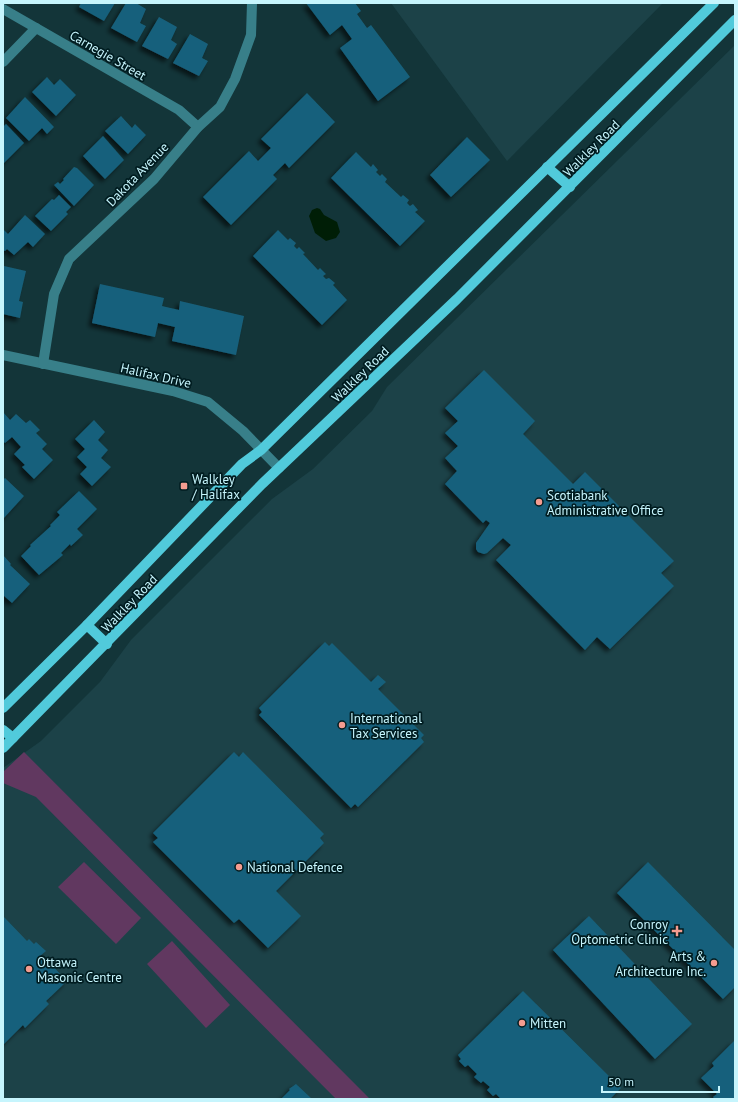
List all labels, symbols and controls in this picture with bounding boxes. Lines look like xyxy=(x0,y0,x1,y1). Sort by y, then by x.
street label: Carnegie Street xyxy=(67,27,149,84)
street label: Walkley Road xyxy=(559,116,623,180)
street label: Dakota Avenue xyxy=(103,139,172,210)
street label: Walkley Road xyxy=(328,343,393,406)
street label: Halifax Drive xyxy=(119,359,193,392)
place label: Walkley / Halifax xyxy=(191,471,240,503)
marker: Walkley / Halifax xyxy=(179,481,189,491)
place label: Scotiabank Administrative Office xyxy=(547,487,663,519)
marker: Scotiabank Administrative Office xyxy=(534,497,544,507)
street label: Walkley Road xyxy=(98,571,161,636)
place label: International Tax Services xyxy=(350,710,422,742)
marker: International Tax Services xyxy=(337,720,347,730)
place label: National Defence xyxy=(247,859,343,876)
marker: National Defence xyxy=(234,862,244,872)
place label: Conroy Optometric Clinic xyxy=(571,916,668,948)
marker: Conroy Optometric Clinic xyxy=(671,925,683,937)
place label: Arts & Architecture Inc. xyxy=(615,948,706,980)
place label: Ottawa Masonic Centre xyxy=(37,954,122,986)
marker: Arts & Architecture Inc. xyxy=(709,958,719,968)
marker: Ottawa Masonic Centre xyxy=(24,964,34,974)
place label: Mitten xyxy=(530,1015,566,1032)
marker: Mitten xyxy=(517,1018,527,1028)
scale bar xyxy=(602,1068,719,1094)
text: 50 m xyxy=(608,1074,634,1089)

